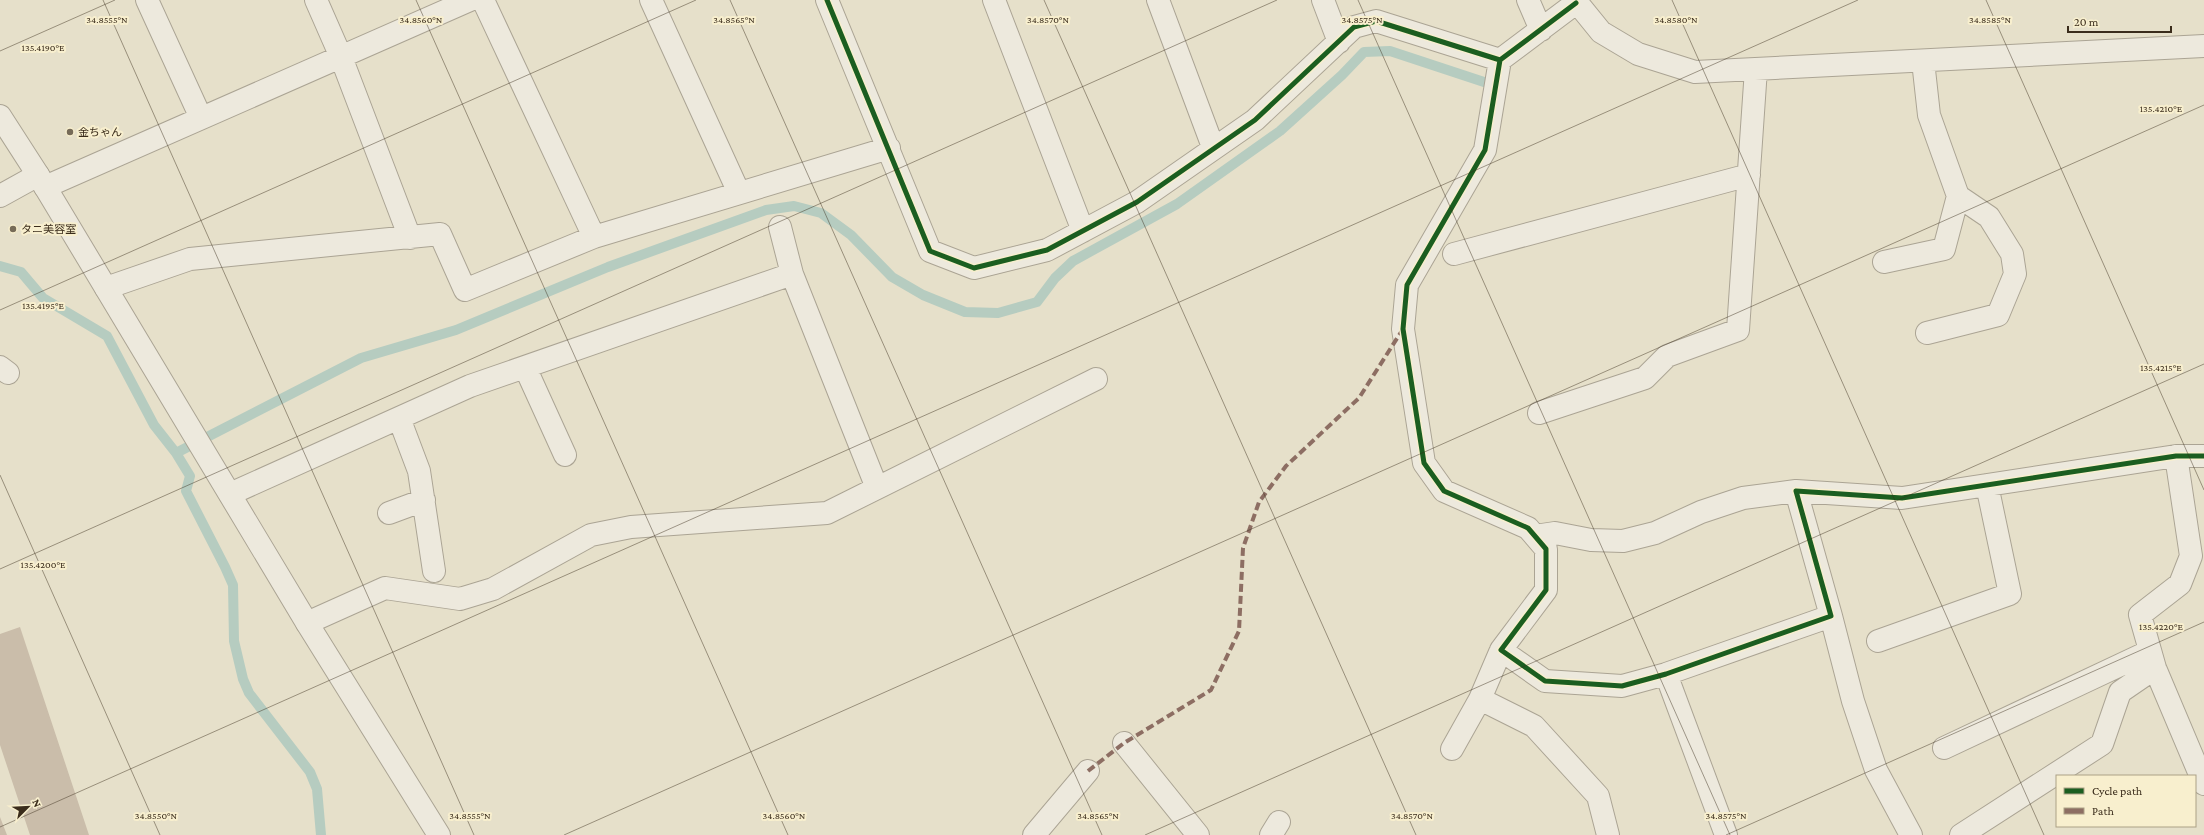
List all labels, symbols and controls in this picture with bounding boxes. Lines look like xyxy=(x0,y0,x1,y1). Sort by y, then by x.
scale bar xyxy=(2068,8,2171,34)
text: 34.8555°N xyxy=(86,14,128,25)
text: 34.8560°N xyxy=(400,14,443,25)
text: 34.8565°N xyxy=(713,14,755,25)
text: 34.8570°N xyxy=(1027,14,1069,25)
text: 34.8575°N xyxy=(1342,14,1383,25)
text: 34.8580°N xyxy=(1654,14,1698,25)
text: 34.8585°N xyxy=(1969,14,2011,25)
text: 20 m xyxy=(2074,15,2099,29)
text: 135.4190°E xyxy=(22,42,65,53)
text: 135.4210°E xyxy=(2140,103,2183,114)
place label: 金ちゃん xyxy=(78,126,122,138)
marker: 金ちゃん xyxy=(65,127,75,137)
place label: タニ美容室 xyxy=(21,223,76,235)
marker: タニ美容室 xyxy=(8,224,18,234)
text: 135.4195°E xyxy=(22,300,64,311)
text: 135.4215°E xyxy=(2140,362,2182,373)
text: 135.4200°E xyxy=(21,559,66,570)
text: 135.4220°E xyxy=(2139,621,2183,632)
legend xyxy=(2056,775,2196,827)
text: Cycle path xyxy=(2092,784,2143,798)
north arrow xyxy=(8,787,48,827)
text: N xyxy=(30,797,44,809)
text: Path xyxy=(2092,804,2114,818)
text: 34.8550°N xyxy=(135,810,178,821)
text: 34.8555°N xyxy=(449,810,491,821)
text: 34.8560°N xyxy=(763,810,806,821)
text: 34.8565°N xyxy=(1077,810,1119,821)
text: 34.8570°N xyxy=(1391,810,1433,821)
text: 34.8575°N xyxy=(1706,810,1747,821)

